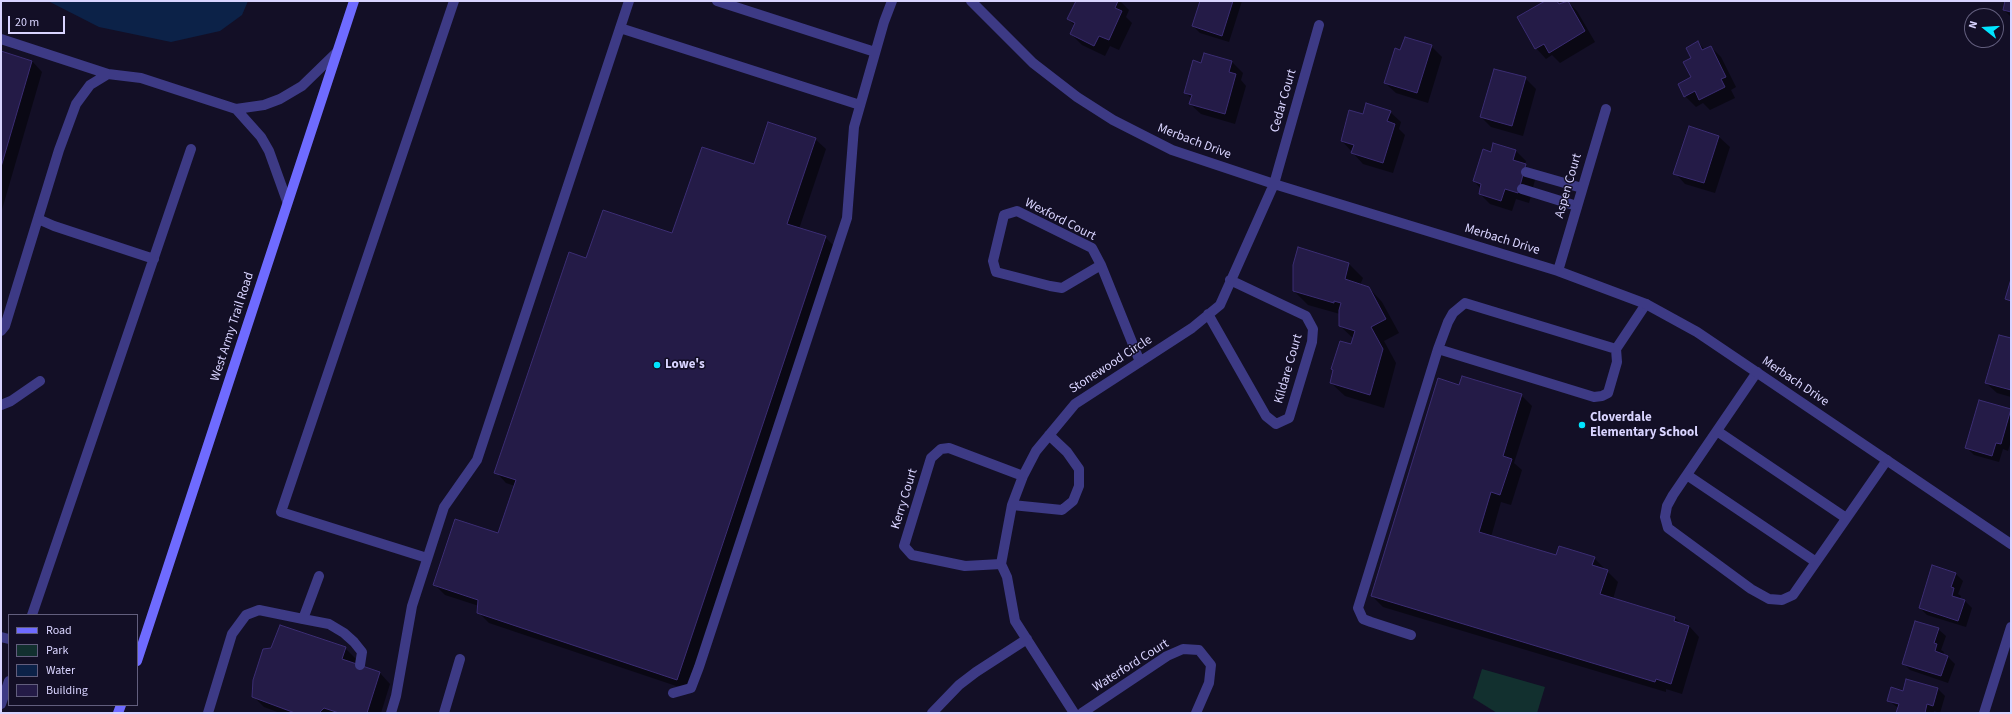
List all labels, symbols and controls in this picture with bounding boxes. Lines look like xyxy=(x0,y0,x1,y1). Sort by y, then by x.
scale bar xyxy=(10,8,67,34)
north arrow xyxy=(1964,8,2004,48)
text: 20 m xyxy=(15,14,39,31)
text: N xyxy=(1965,19,1981,30)
street label: Cedar Court xyxy=(1268,68,1300,134)
street label: Merbach Drive xyxy=(1155,121,1233,163)
street label: Aspen Court xyxy=(1552,152,1586,220)
street label: Wexford Court xyxy=(1022,195,1098,245)
street label: Merbach Drive xyxy=(1463,221,1541,259)
street label: West Army Trail Road xyxy=(208,270,258,384)
street label: Stonewood Circle xyxy=(1067,332,1155,398)
street label: Kildare Court xyxy=(1272,332,1306,406)
street label: Merbach Drive xyxy=(1758,354,1832,410)
place label: Lowe's xyxy=(665,357,705,373)
marker: Lowe's xyxy=(652,360,662,370)
place label: Cloverdale Elementary School xyxy=(1590,410,1698,441)
marker: Cloverdale Elementary School xyxy=(1577,420,1587,430)
street label: Kerry Court xyxy=(888,467,922,531)
legend xyxy=(8,614,138,706)
text: Road xyxy=(46,622,72,639)
street label: Waterford Court xyxy=(1090,636,1172,696)
text: Park xyxy=(46,642,68,659)
text: Water xyxy=(46,662,75,679)
text: Building xyxy=(46,682,88,699)

